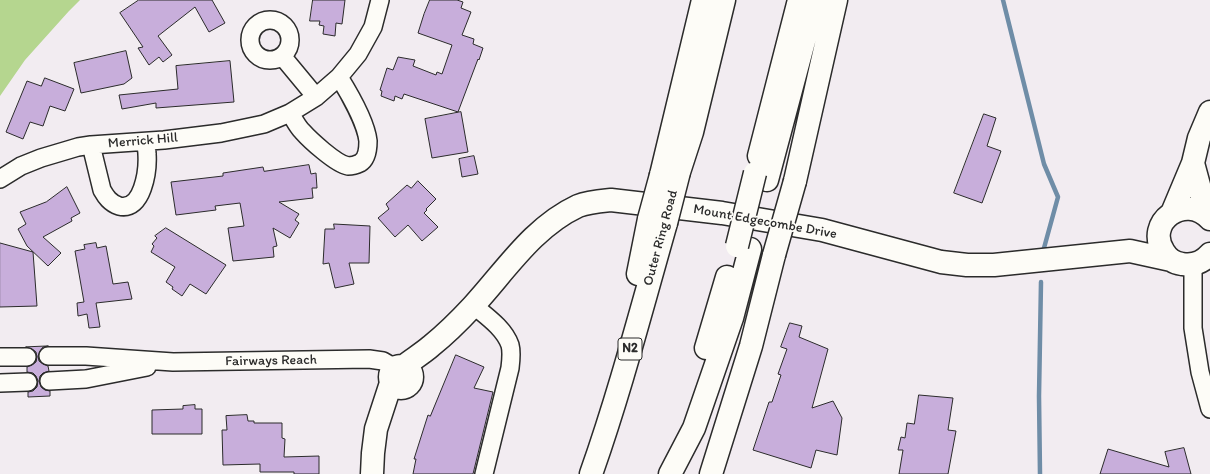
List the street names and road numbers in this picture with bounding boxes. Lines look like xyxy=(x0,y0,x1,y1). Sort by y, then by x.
street label: Merrick Hill xyxy=(107,130,179,152)
street label: Outer Ring Road xyxy=(640,188,682,288)
street label: Mount Edgecombe Drive xyxy=(692,201,838,243)
road number: N2 xyxy=(618,338,642,360)
street label: Fairways Reach xyxy=(225,352,317,370)

